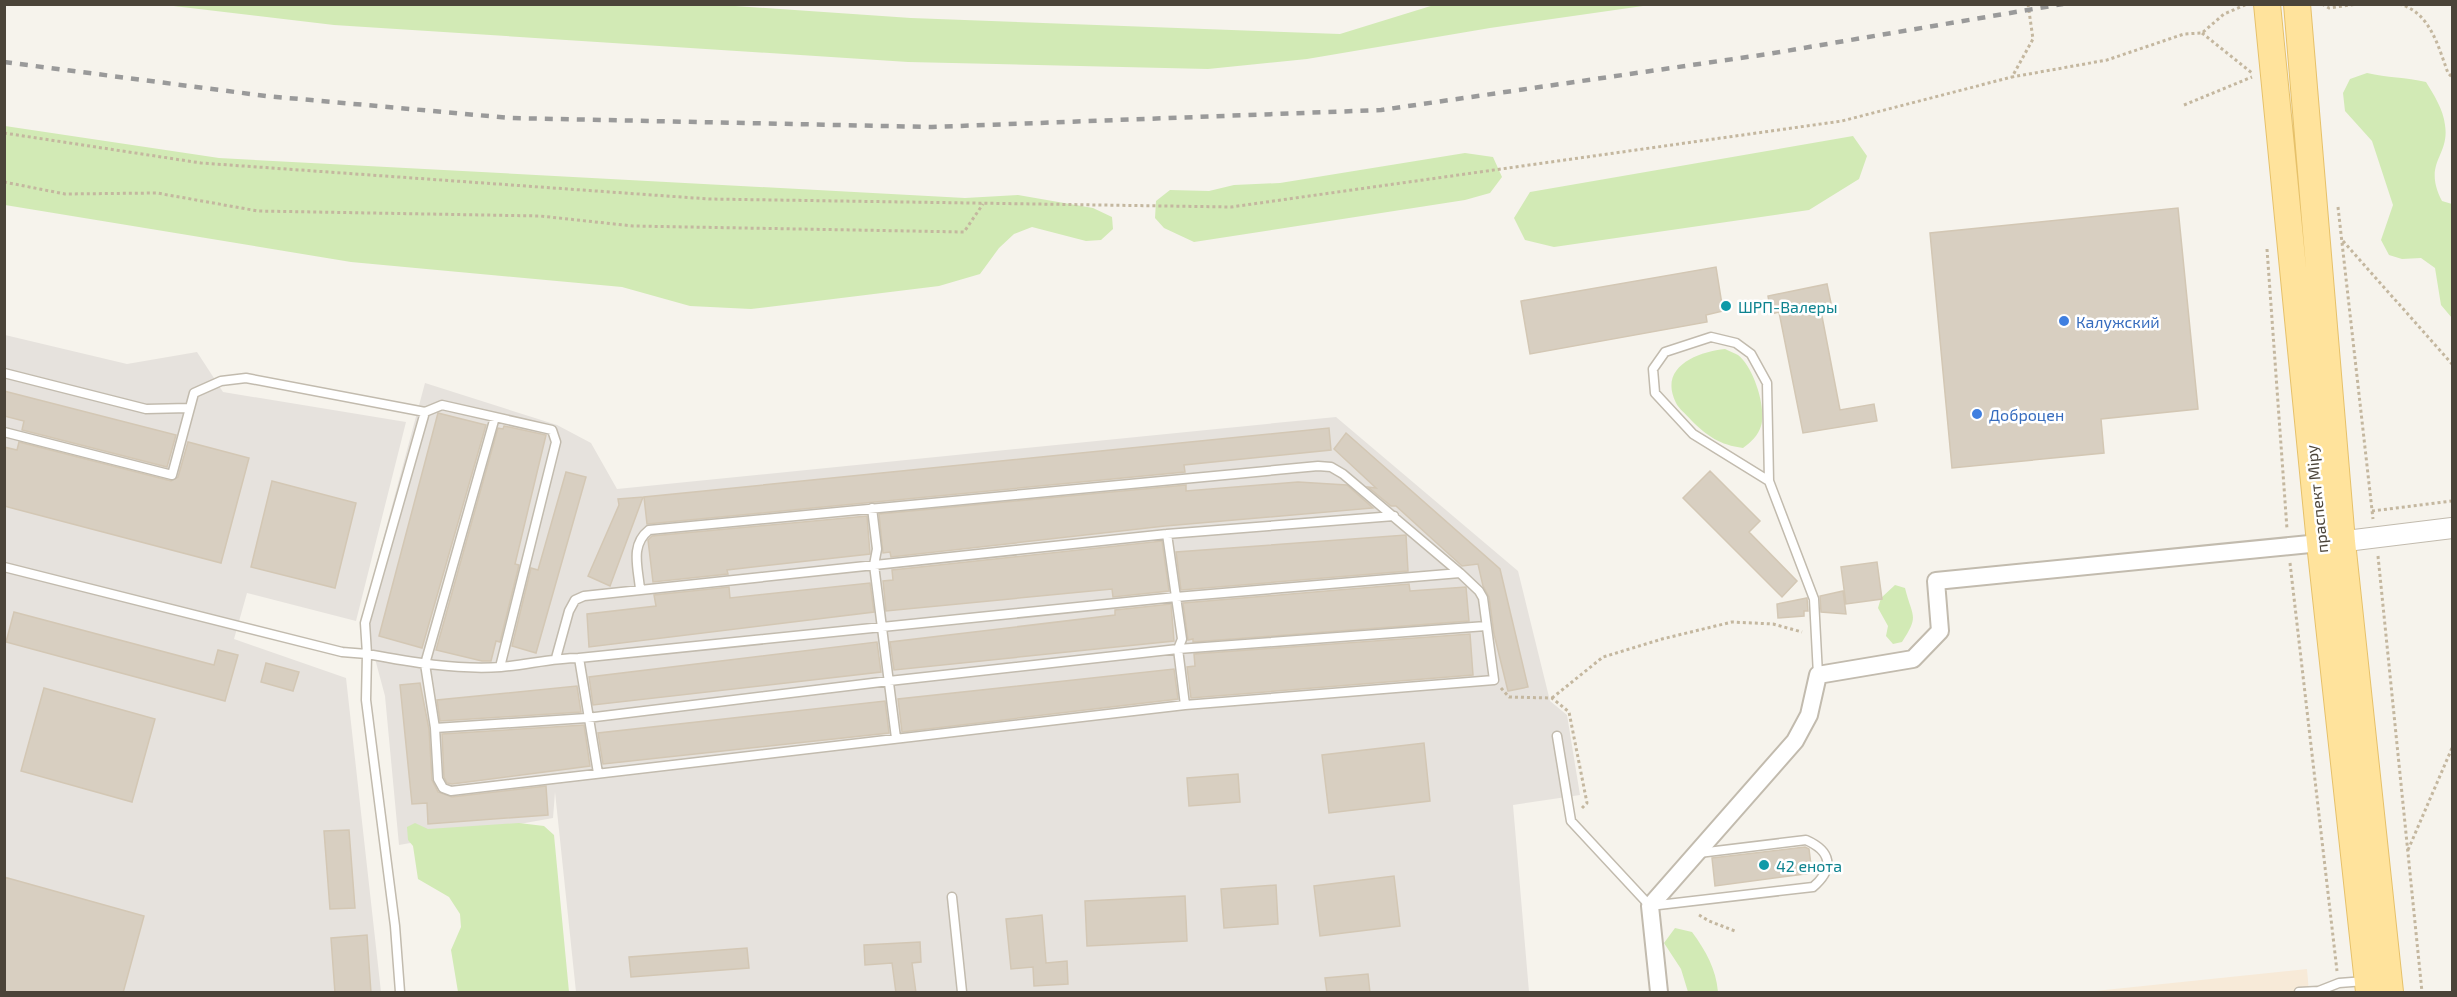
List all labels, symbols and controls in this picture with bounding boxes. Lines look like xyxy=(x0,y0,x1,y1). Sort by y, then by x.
place label: ШРП-Валеры xyxy=(1738,297,1837,316)
marker: ШРП-Валеры xyxy=(1719,299,1733,313)
place label: Калужский xyxy=(2076,312,2160,332)
marker: Калужский xyxy=(2057,314,2071,328)
place label: Доброцен xyxy=(1989,405,2064,424)
marker: Доброцен xyxy=(1970,407,1984,421)
street label: праспект Міру xyxy=(2301,443,2332,554)
place label: 42 енота xyxy=(1776,856,1842,875)
marker: 42 енота xyxy=(1757,858,1771,872)

